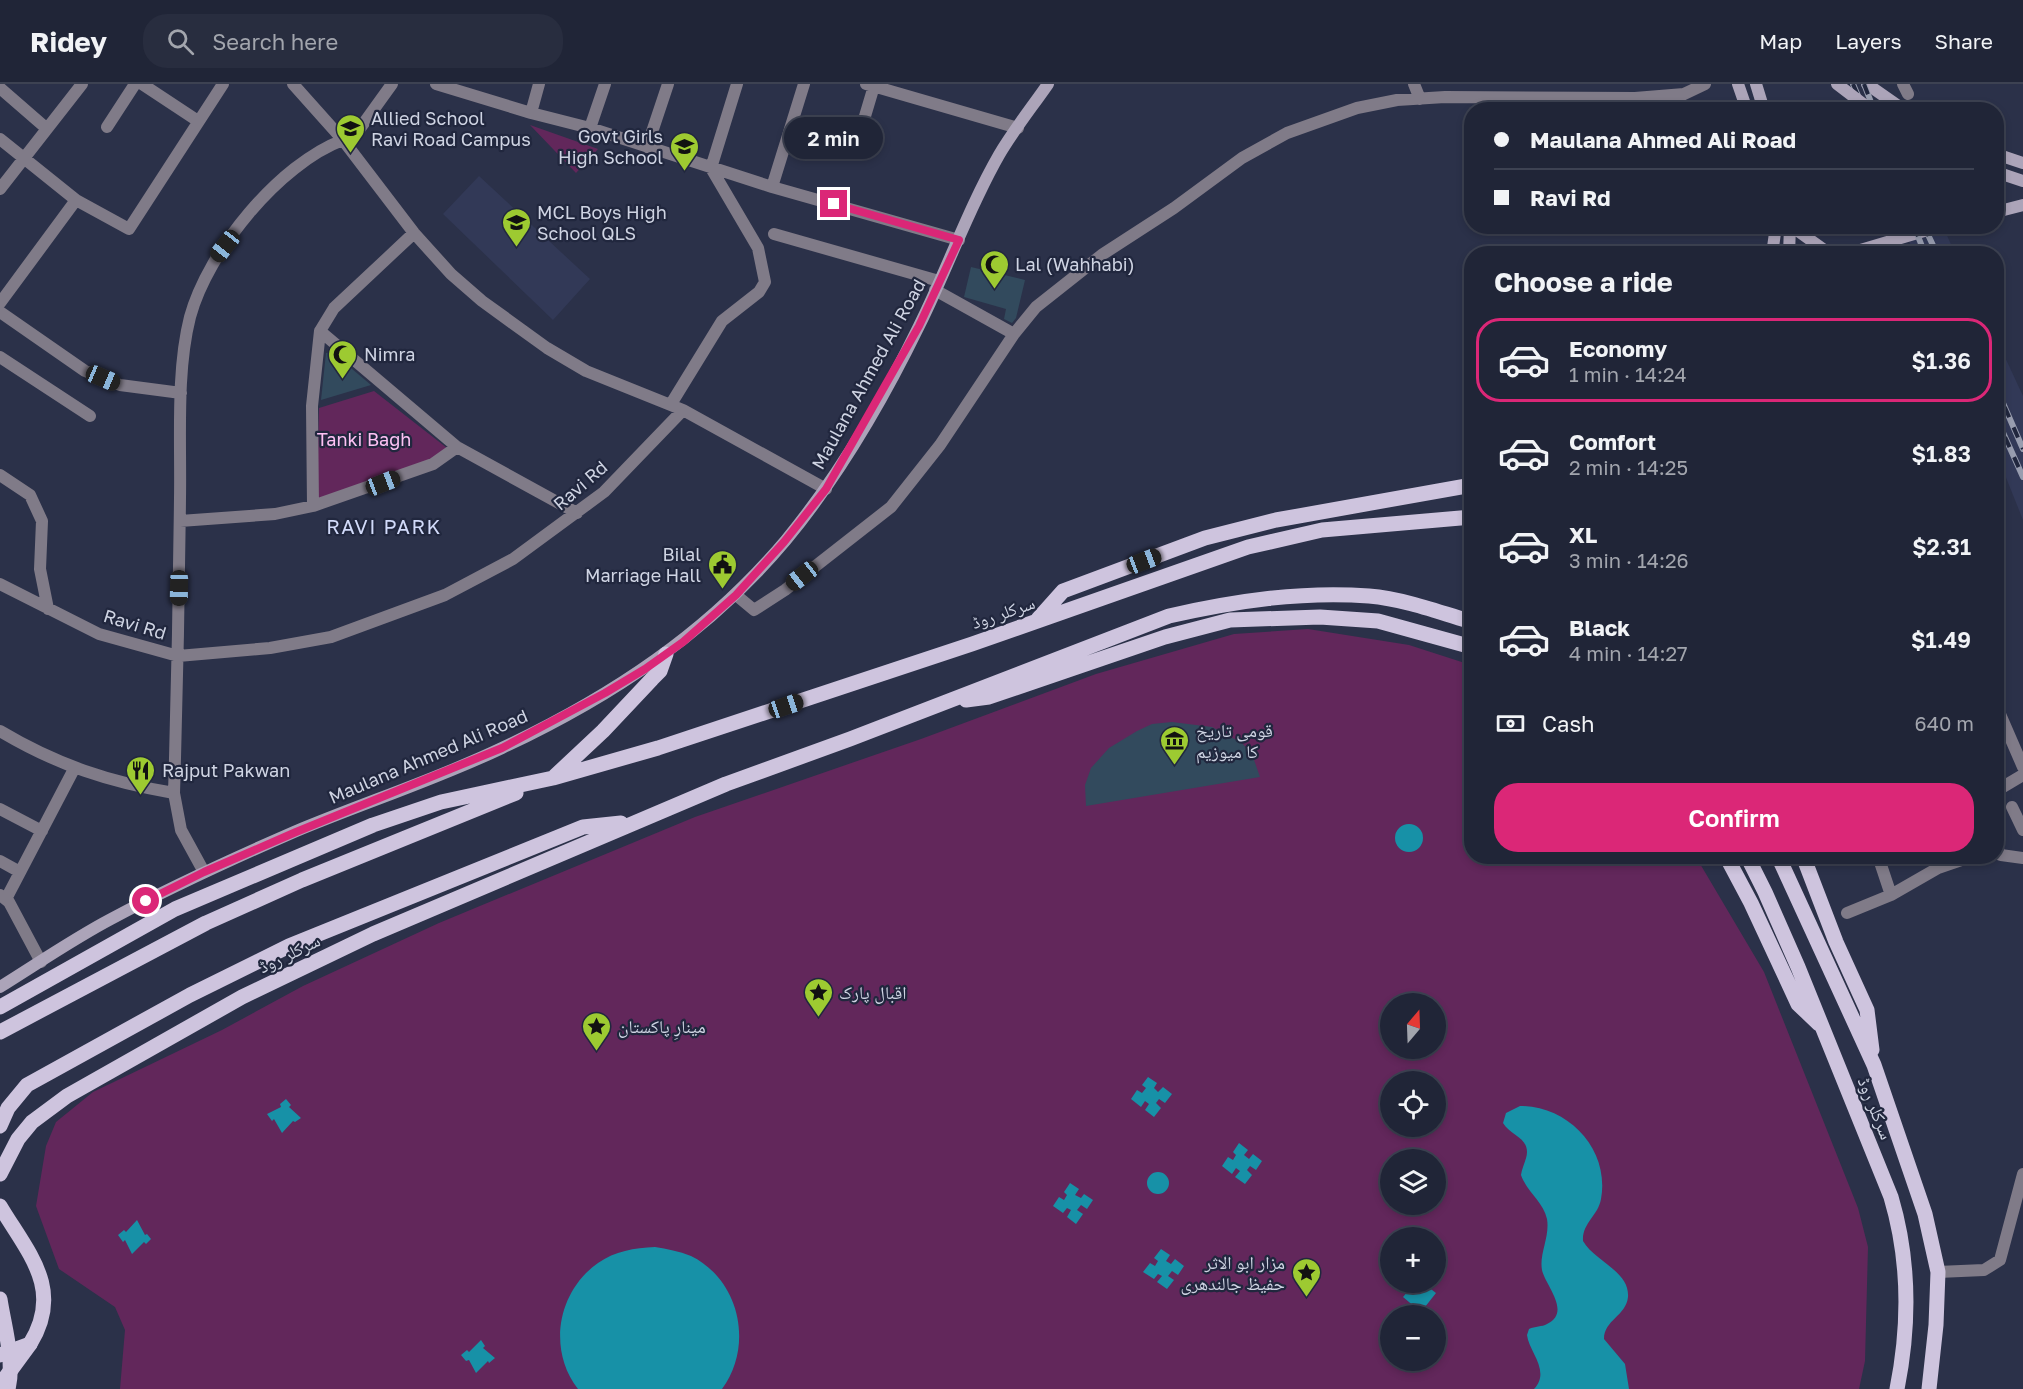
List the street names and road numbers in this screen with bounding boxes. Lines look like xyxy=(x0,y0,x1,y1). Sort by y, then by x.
street label: Maulana Ahmed Ali Road xyxy=(806,275,930,473)
street label: Ravi Rd xyxy=(548,456,612,514)
street label: سرکلر روڈ xyxy=(968,591,1038,633)
street label: Ravi Rd xyxy=(101,604,169,644)
street label: Maulana Ahmed Ali Road xyxy=(325,704,531,808)
street label: سرکلر روڈ xyxy=(255,929,323,977)
street label: سرکلر روڈ xyxy=(1854,1073,1898,1143)

